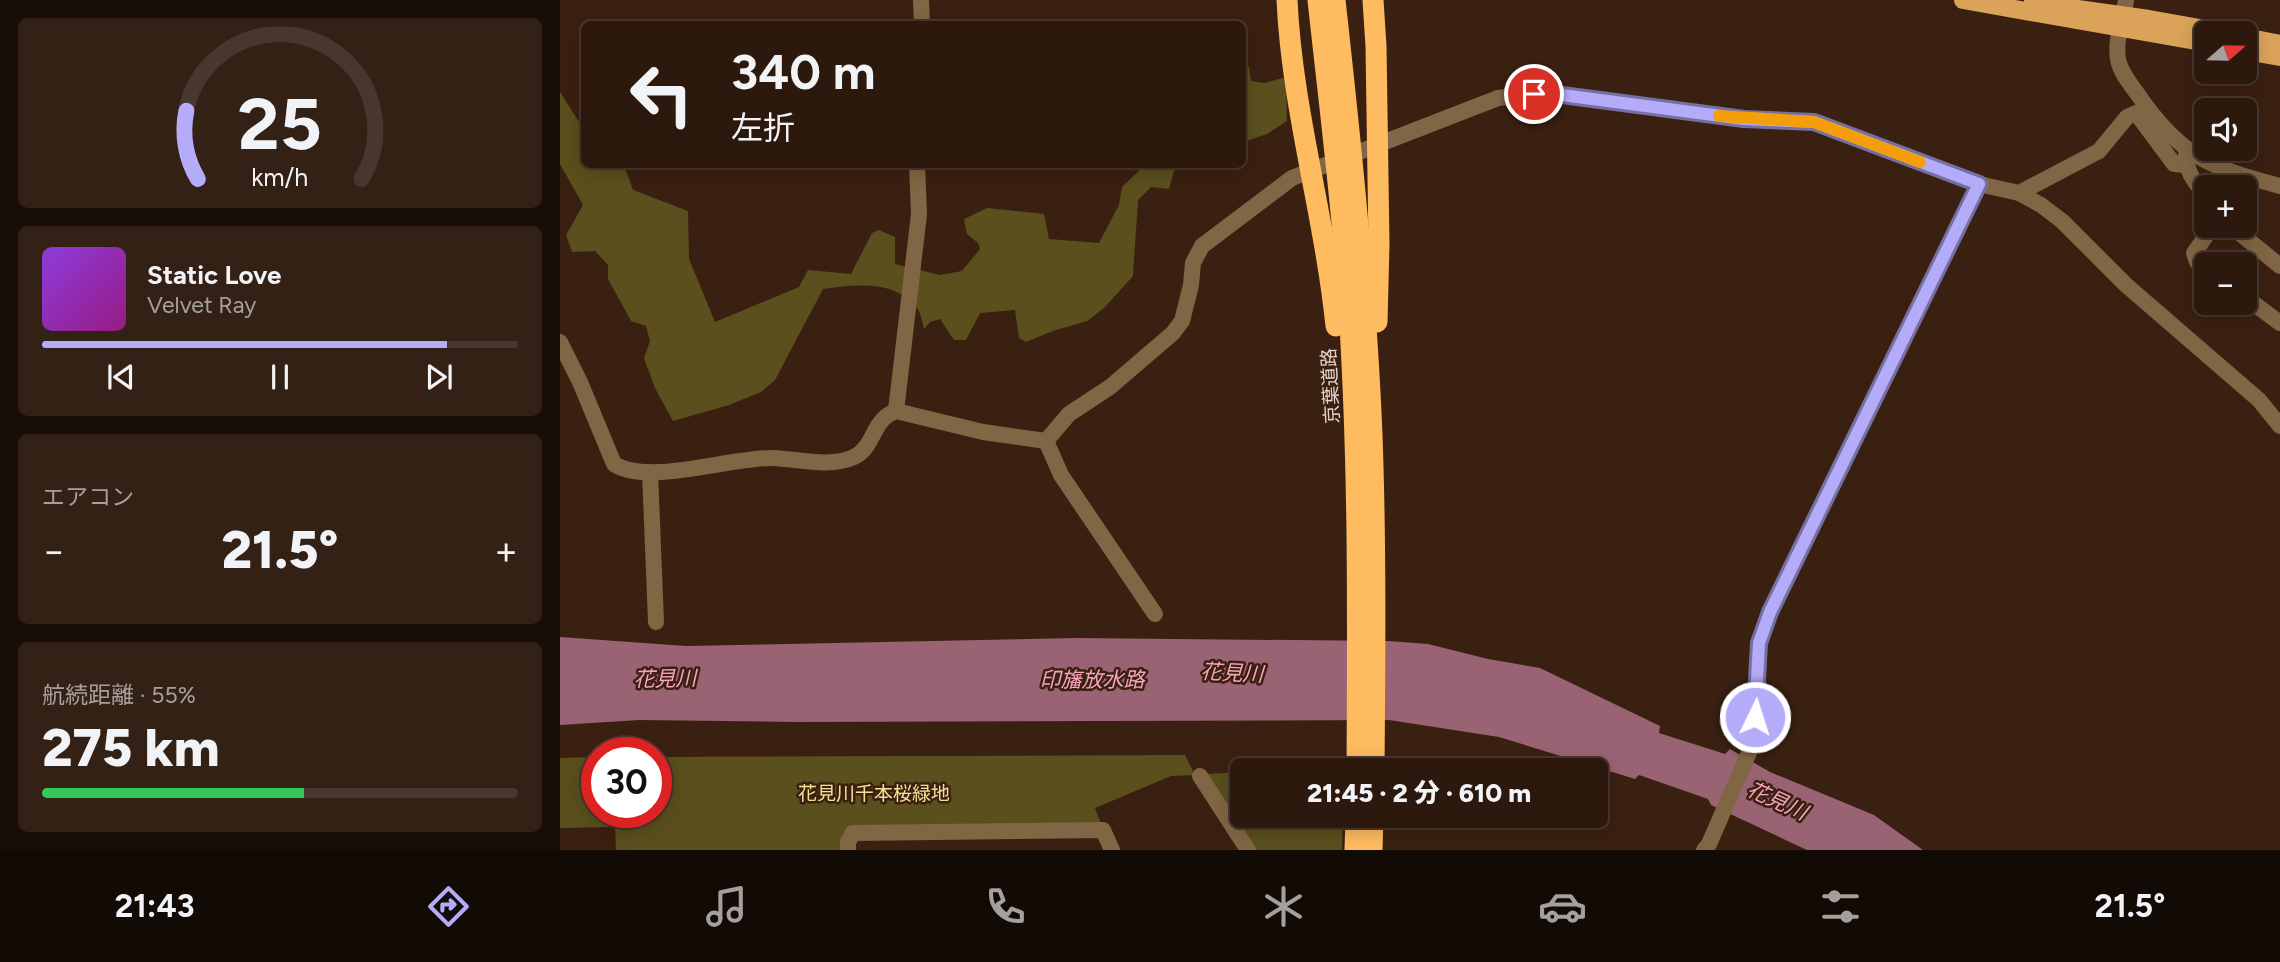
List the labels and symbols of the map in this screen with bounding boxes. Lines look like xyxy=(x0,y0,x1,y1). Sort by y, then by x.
north arrow xyxy=(2194,21,2258,84)
pin xyxy=(1504,64,1564,124)
street label: 京葉道路 xyxy=(1317,347,1344,425)
water label: 花見川 xyxy=(1200,658,1266,687)
water label: 花見川 xyxy=(633,665,699,692)
water label: 印旛放水路 xyxy=(1040,667,1146,692)
position arrow xyxy=(1718,680,1792,754)
speed limit sign: 30 xyxy=(581,737,672,828)
water label: 花見川 xyxy=(1743,776,1813,826)
park label: 花見川千本桜緑地 xyxy=(798,782,950,805)

